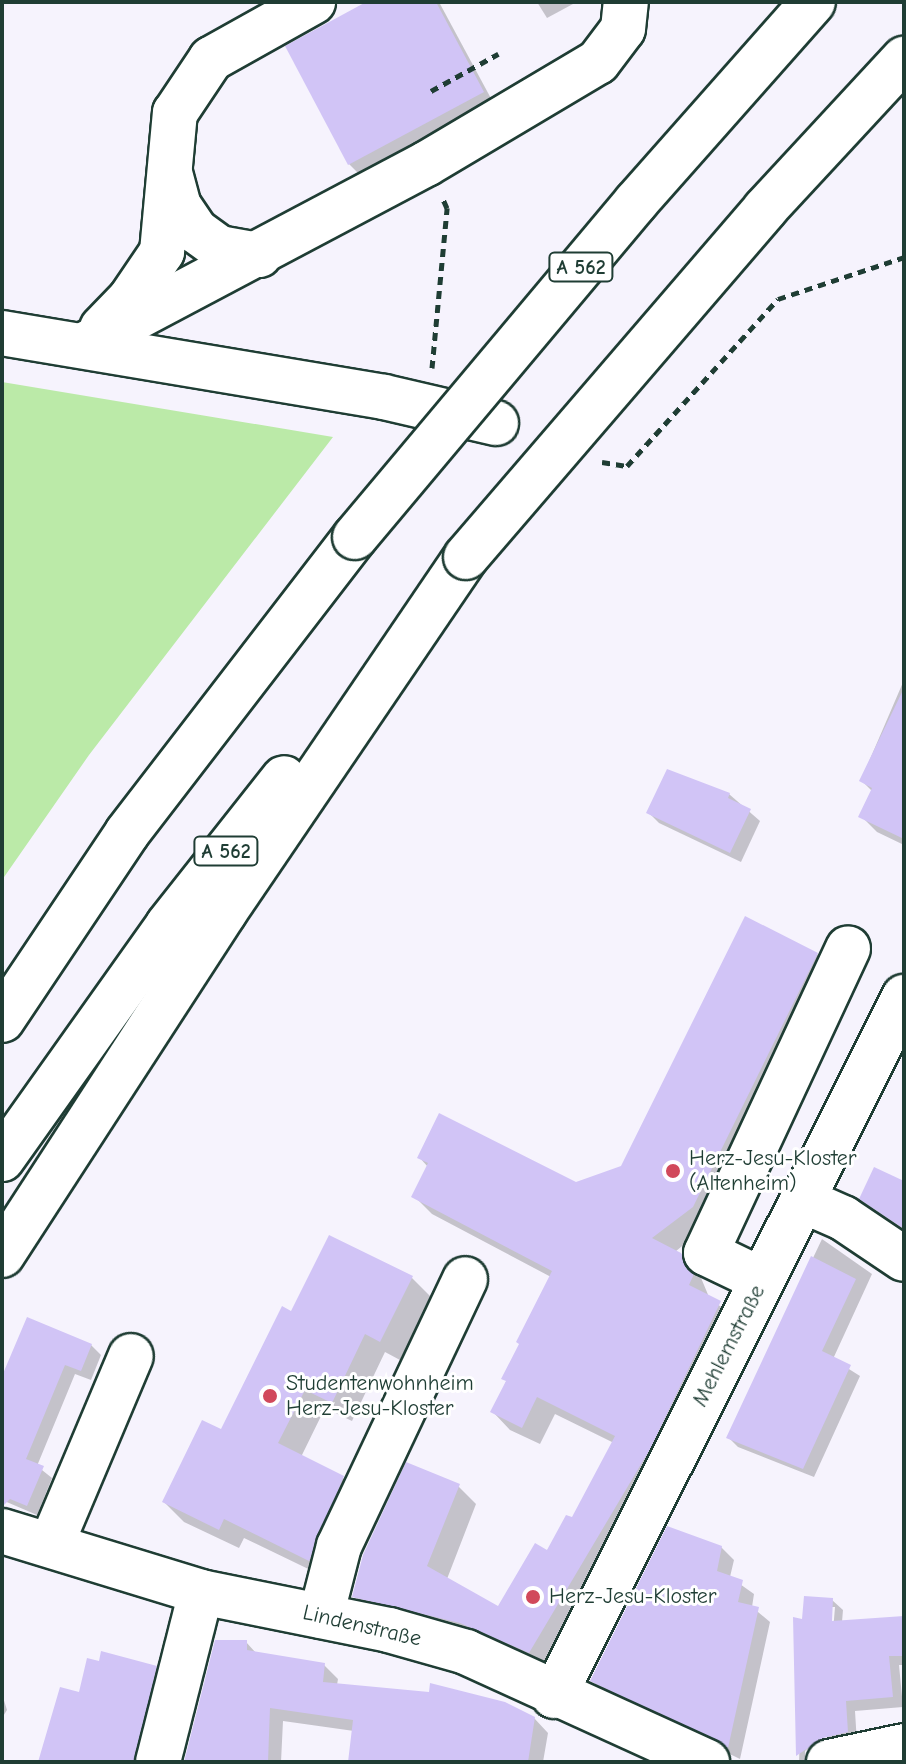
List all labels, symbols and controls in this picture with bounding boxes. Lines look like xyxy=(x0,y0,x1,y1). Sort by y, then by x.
road number: A 562 xyxy=(547,251,615,283)
road number: A 562 xyxy=(192,835,260,867)
place label: Herz-Jesu-Kloster (Altenheim) xyxy=(689,1145,857,1196)
marker: Herz-Jesu-Kloster (Altenheim) xyxy=(664,1162,682,1180)
street label: Mehlemstraße xyxy=(687,1281,771,1411)
place label: Studentenwohnheim Herz-Jesu-Kloster xyxy=(286,1370,474,1422)
marker: Studentenwohnheim Herz-Jesu-Kloster xyxy=(261,1387,279,1405)
place label: Herz-Jesu-Kloster xyxy=(549,1584,717,1610)
marker: Herz-Jesu-Kloster xyxy=(524,1588,542,1606)
street label: Lindenstraße xyxy=(300,1600,424,1652)

